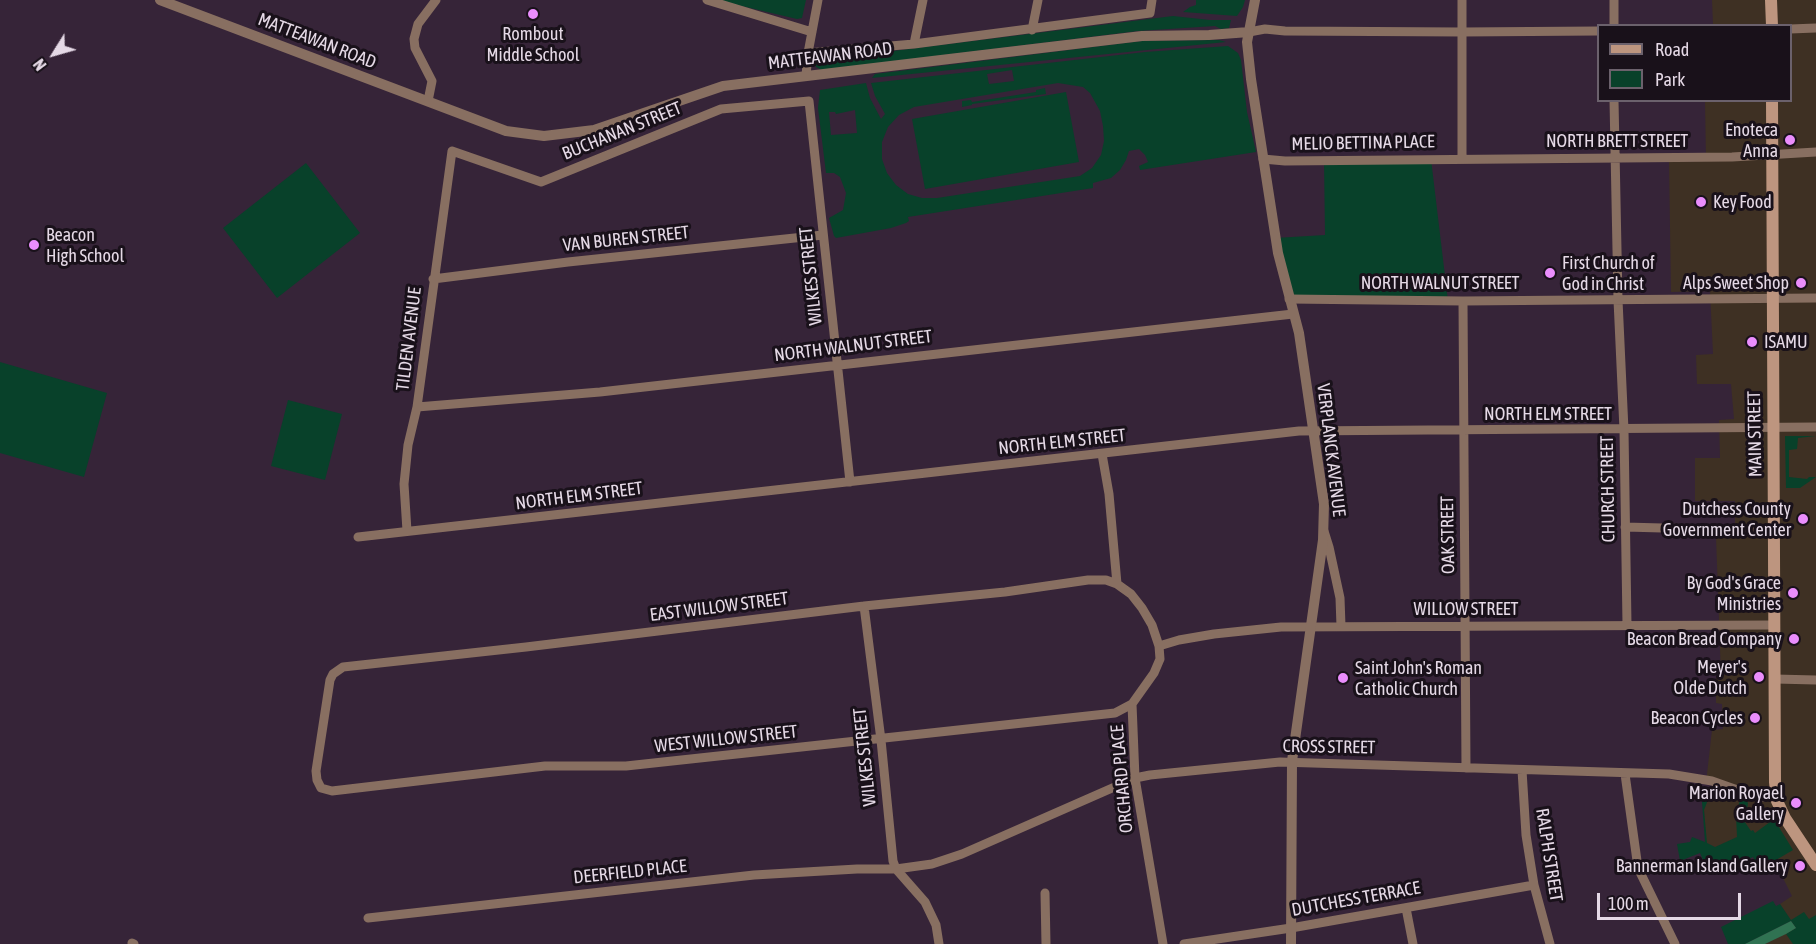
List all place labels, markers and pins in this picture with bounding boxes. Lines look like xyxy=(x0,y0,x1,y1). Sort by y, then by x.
marker: Rombout Middle School xyxy=(526,7,540,21)
place label: Rombout Middle School xyxy=(486,23,580,66)
place label: Enoteca Anna xyxy=(1725,119,1778,162)
marker: Enoteca Anna xyxy=(1783,133,1797,147)
place label: Key Food xyxy=(1713,191,1772,213)
marker: Key Food xyxy=(1694,195,1708,209)
place label: Beacon High School xyxy=(46,224,124,266)
marker: Beacon High School xyxy=(27,238,41,252)
place label: First Church of God in Christ xyxy=(1562,252,1655,294)
marker: First Church of God in Christ xyxy=(1543,266,1557,280)
place label: Alps Sweet Shop xyxy=(1683,272,1789,294)
marker: Alps Sweet Shop xyxy=(1794,276,1808,290)
place label: ISAMU xyxy=(1764,331,1808,353)
marker: ISAMU xyxy=(1745,335,1759,349)
place label: Dutchess County Government Center xyxy=(1663,498,1791,540)
marker: Dutchess County Government Center xyxy=(1796,512,1810,526)
place label: By God's Grace Ministries xyxy=(1687,572,1781,614)
marker: By God's Grace Ministries xyxy=(1786,586,1800,600)
place label: Beacon Bread Company xyxy=(1627,628,1782,650)
marker: Beacon Bread Company xyxy=(1787,632,1801,646)
place label: Meyer's Olde Dutch xyxy=(1674,656,1747,698)
place label: Saint John's Roman Catholic Church xyxy=(1355,657,1482,700)
marker: Meyer's Olde Dutch xyxy=(1752,670,1766,684)
marker: Saint John's Roman Catholic Church xyxy=(1336,671,1350,685)
place label: Beacon Cycles xyxy=(1650,707,1743,729)
marker: Beacon Cycles xyxy=(1748,711,1762,725)
place label: Marion Royael Gallery xyxy=(1689,782,1784,824)
marker: Marion Royael Gallery xyxy=(1789,796,1803,810)
place label: Bannerman Island Gallery xyxy=(1616,855,1788,877)
marker: Bannerman Island Gallery xyxy=(1793,859,1807,873)

